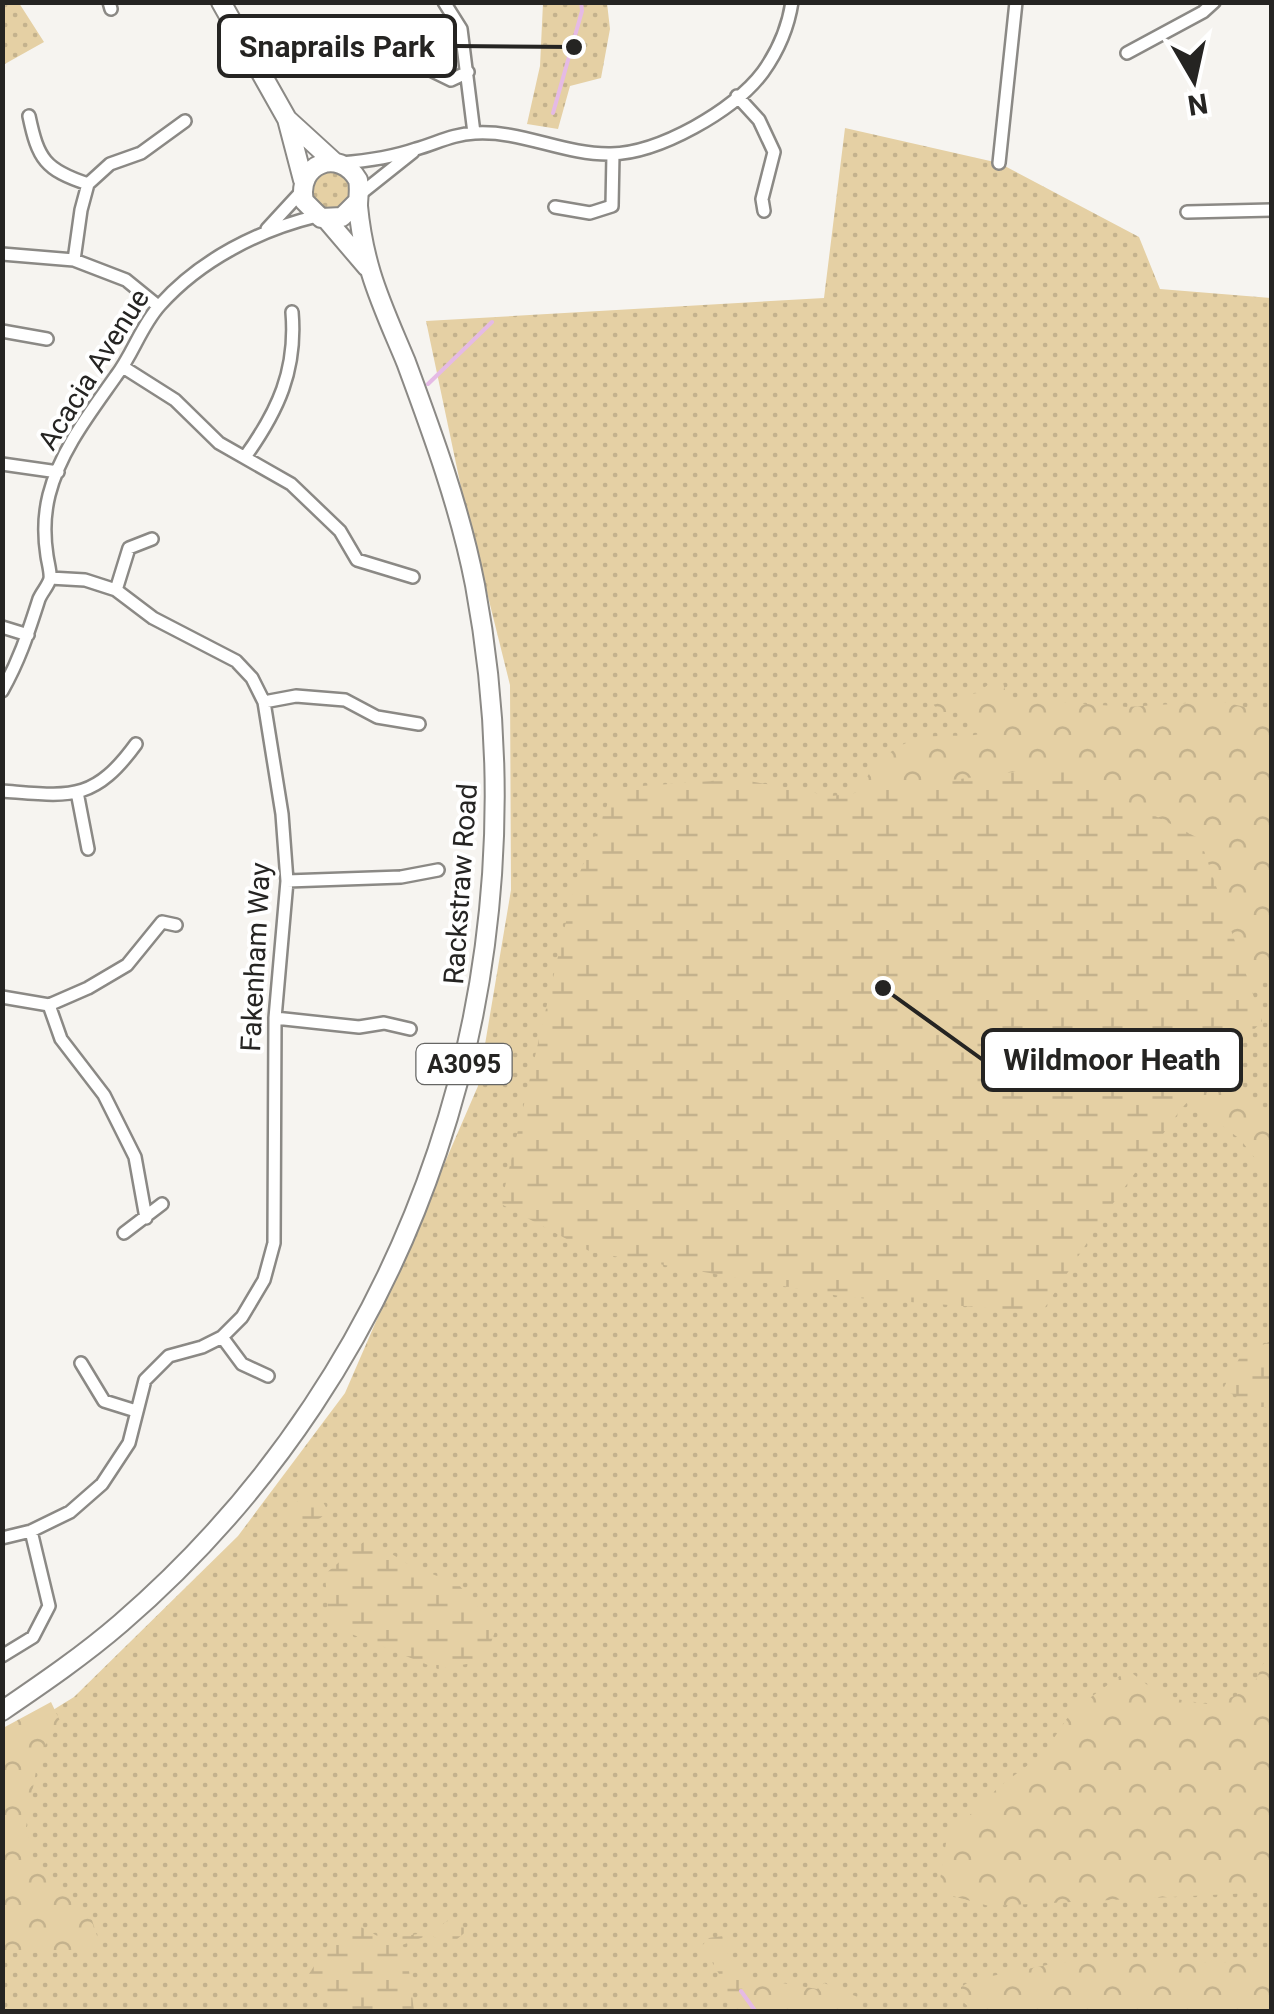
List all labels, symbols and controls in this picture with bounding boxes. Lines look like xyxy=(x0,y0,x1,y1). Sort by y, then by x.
callout: Snaprails Park xyxy=(219,16,455,76)
text: Snaprails Park xyxy=(239,29,436,64)
north arrow xyxy=(1144,30,1244,130)
text: N xyxy=(1185,86,1210,122)
street label: Acacia Avenue xyxy=(31,283,156,456)
street label: Rackstraw Road xyxy=(437,782,484,986)
street label: Fakenham Way xyxy=(234,862,277,1052)
callout: Wildmoor Heath xyxy=(983,1030,1241,1090)
text: Wildmoor Heath xyxy=(1003,1042,1221,1077)
road number: A3095 xyxy=(416,1044,512,1084)

